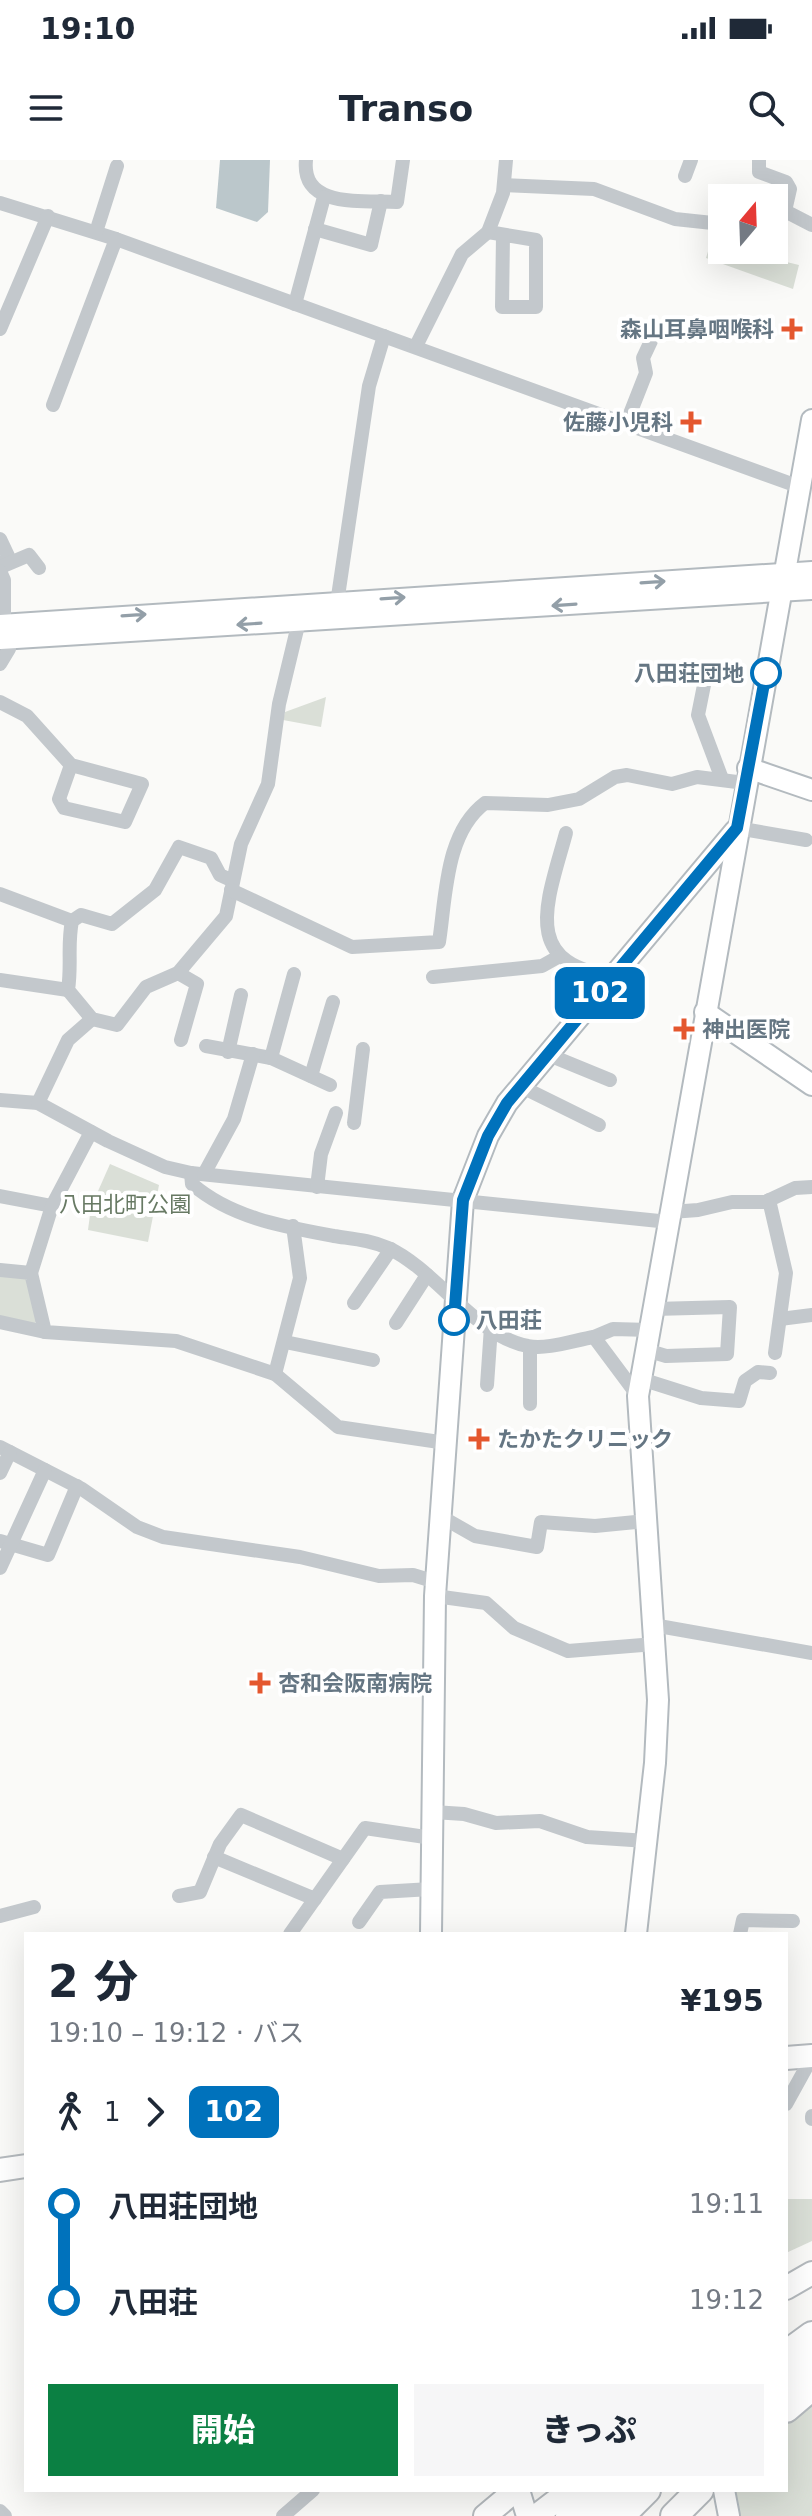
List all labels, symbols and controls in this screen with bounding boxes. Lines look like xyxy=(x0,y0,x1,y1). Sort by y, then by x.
text: 19:10 xyxy=(40,11,136,46)
icon: menu xyxy=(24,86,68,130)
icon: search xyxy=(744,86,788,130)
text: Transo xyxy=(339,88,473,129)
north arrow xyxy=(708,184,788,264)
map controls xyxy=(708,184,788,264)
place label: 森山耳鼻咽喉科 xyxy=(620,317,774,342)
marker: 森山耳鼻咽喉科 xyxy=(781,318,803,340)
place label: 佐藤小児科 xyxy=(563,410,673,435)
marker: 佐藤小児科 xyxy=(680,411,702,433)
one-way arrow xyxy=(639,574,666,589)
one-way arrow xyxy=(379,591,406,606)
one-way arrow xyxy=(551,598,578,613)
one-way arrow xyxy=(120,607,147,622)
one-way arrow xyxy=(236,617,263,632)
marker: 八田荘団地 xyxy=(751,658,781,688)
place label: 八田荘団地 xyxy=(634,661,744,686)
line badge: 102 xyxy=(554,967,646,1019)
text: 102 xyxy=(571,976,629,1009)
place label: 神出医院 xyxy=(702,1017,790,1042)
marker: 神出医院 xyxy=(673,1018,695,1040)
park label: 八田北町公園 xyxy=(59,1192,191,1217)
marker: 八田荘 xyxy=(439,1305,469,1335)
place label: 八田荘 xyxy=(476,1308,542,1333)
place label: たかたクリニック xyxy=(497,1427,673,1452)
marker: たかたクリニック xyxy=(468,1428,490,1450)
place label: 杏和会阪南病院 xyxy=(278,1671,432,1696)
marker: 杏和会阪南病院 xyxy=(249,1672,271,1694)
text: 2 分 xyxy=(48,1956,138,2007)
text: ¥195 xyxy=(681,1983,764,2018)
text: 19:10 – 19:12 · バス xyxy=(48,2018,304,2048)
icon: walk xyxy=(48,2090,92,2134)
icon: forward xyxy=(133,2090,177,2134)
text: 102 xyxy=(205,2095,263,2128)
text: 1 xyxy=(104,2097,121,2127)
text: 八田荘団地 xyxy=(108,2189,258,2224)
text: 19:11 xyxy=(689,2189,764,2219)
text: 八田荘 xyxy=(108,2285,198,2320)
text: 19:12 xyxy=(689,2285,764,2315)
button: 開始 xyxy=(48,2384,398,2476)
button: きっぷ xyxy=(414,2384,764,2476)

